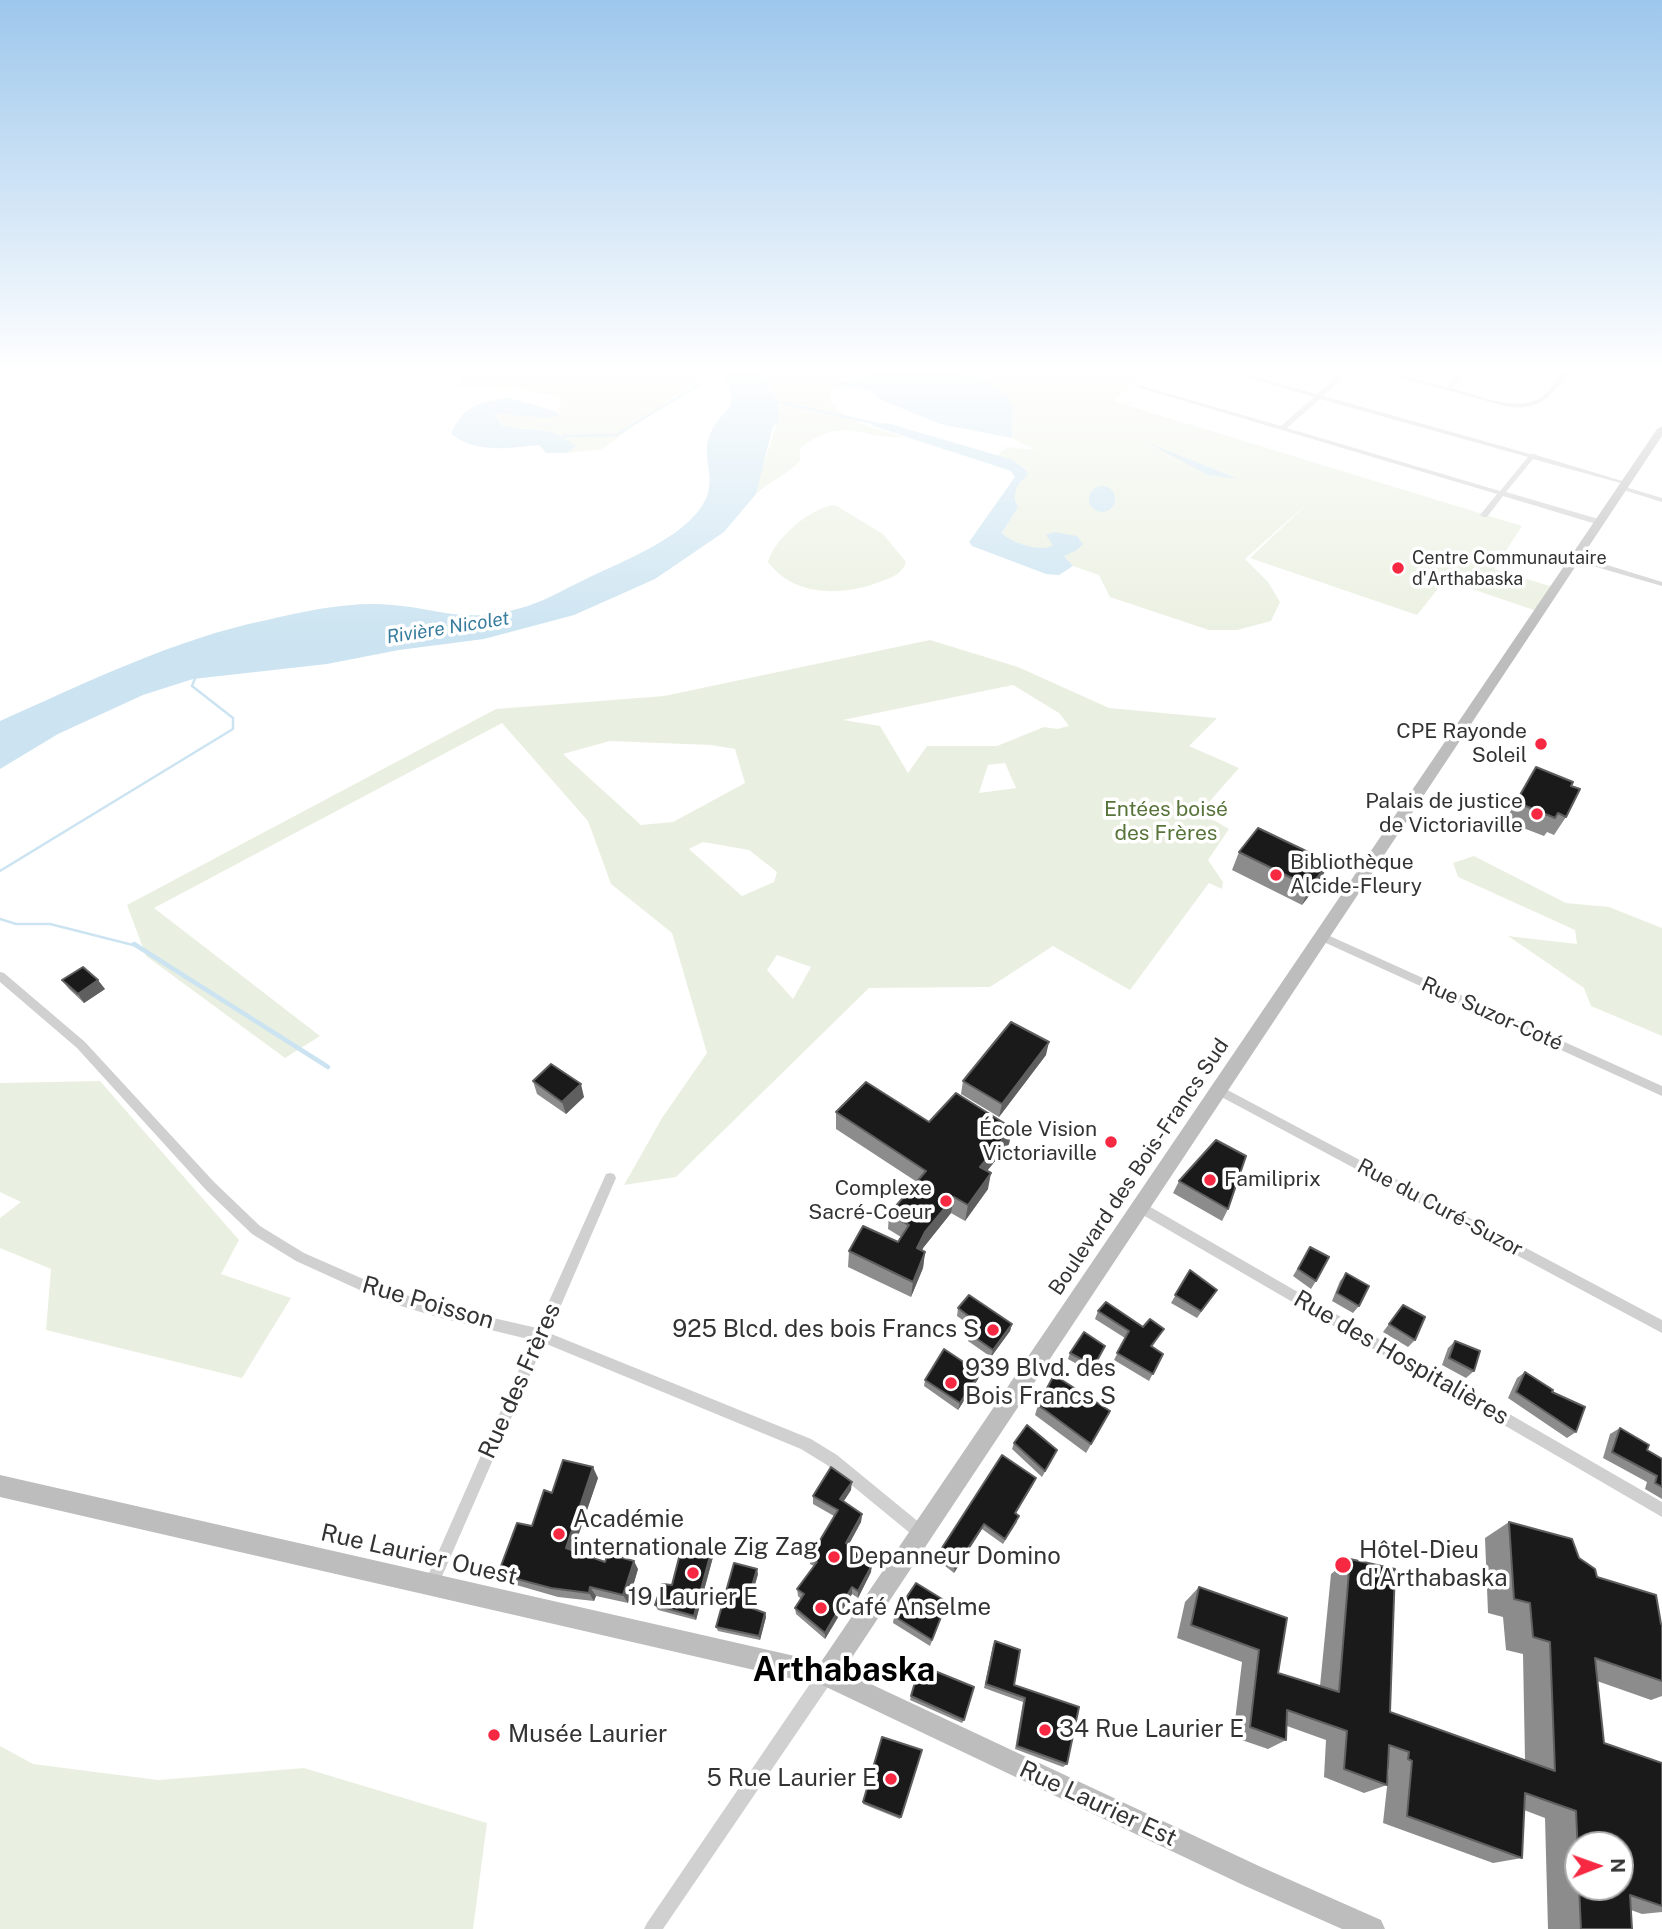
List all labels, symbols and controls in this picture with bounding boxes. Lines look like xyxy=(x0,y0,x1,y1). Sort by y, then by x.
place label: Centre Communautaire d'Arthabaska xyxy=(1412,547,1607,590)
marker: Centre Communautaire d'Arthabaska xyxy=(1390,560,1406,576)
water label: Rivière Nicolet xyxy=(385,607,511,649)
place label: CPE Rayonde Soleil xyxy=(1396,719,1527,769)
marker: CPE Rayonde Soleil xyxy=(1533,736,1549,752)
place label: Palais de justice de Victoriaville xyxy=(1365,789,1523,839)
park label: Entées boisé des Frères xyxy=(1104,797,1228,847)
marker: Palais de justice de Victoriaville xyxy=(1529,806,1545,822)
place label: Bibliothèque Alcide-Fleury xyxy=(1290,850,1422,900)
marker: Bibliothèque Alcide-Fleury xyxy=(1268,867,1284,883)
street label: Rue Suzor-Coté xyxy=(1417,972,1567,1056)
street label: Boulevard des Bois-Francs Sud xyxy=(1044,1034,1234,1300)
place label: École Vision Victoriaville xyxy=(979,1117,1097,1167)
marker: École Vision Victoriaville xyxy=(1103,1134,1119,1150)
street label: Rue du Curé-Suzor xyxy=(1353,1154,1527,1262)
place label: Familiprix xyxy=(1224,1167,1321,1193)
marker: Familiprix xyxy=(1202,1172,1218,1188)
place label: Complexe Sacré-Coeur xyxy=(808,1176,932,1226)
marker: Complexe Sacré-Coeur xyxy=(938,1193,954,1209)
street label: Rue Poisson xyxy=(359,1270,497,1336)
street label: Rue des Hospitalières xyxy=(1288,1285,1514,1431)
street label: Rue des Frères xyxy=(473,1299,567,1463)
place label: 925 Blcd. des bois Francs S xyxy=(672,1316,979,1344)
marker: 925 Blcd. des bois Francs S xyxy=(985,1322,1001,1338)
place label: 939 Blvd. des Bois Francs S xyxy=(965,1355,1116,1411)
marker: 939 Blvd. des Bois Francs S xyxy=(943,1375,959,1391)
place label: Académie internationale Zig Zag xyxy=(573,1506,818,1562)
street label: Rue Laurier Ouest xyxy=(318,1518,520,1592)
marker: Académie internationale Zig Zag xyxy=(551,1526,567,1542)
place label: Hôtel-Dieu d'Arthabaska xyxy=(1359,1537,1507,1593)
place label: Depanneur Domino xyxy=(848,1543,1061,1571)
marker: Depanneur Domino xyxy=(826,1549,842,1565)
marker: Hôtel-Dieu d'Arthabaska xyxy=(1333,1555,1353,1575)
marker: 19 Laurier E xyxy=(685,1565,701,1581)
place label: 19 Laurier E xyxy=(628,1584,758,1612)
place label: Café Anselme xyxy=(835,1594,991,1622)
marker: Café Anselme xyxy=(813,1600,829,1616)
district label: Arthabaska xyxy=(753,1651,935,1691)
place label: 34 Rue Laurier E xyxy=(1059,1716,1244,1744)
place label: Musée Laurier xyxy=(508,1721,667,1749)
marker: 34 Rue Laurier E xyxy=(1037,1722,1053,1738)
marker: Musée Laurier xyxy=(486,1727,502,1743)
street label: Rue Laurier Est xyxy=(1015,1755,1181,1853)
place label: 5 Rue Laurier E xyxy=(707,1765,877,1793)
marker: 5 Rue Laurier E xyxy=(883,1771,899,1787)
north arrow xyxy=(1564,1831,1634,1901)
text: N xyxy=(1607,1858,1629,1873)

